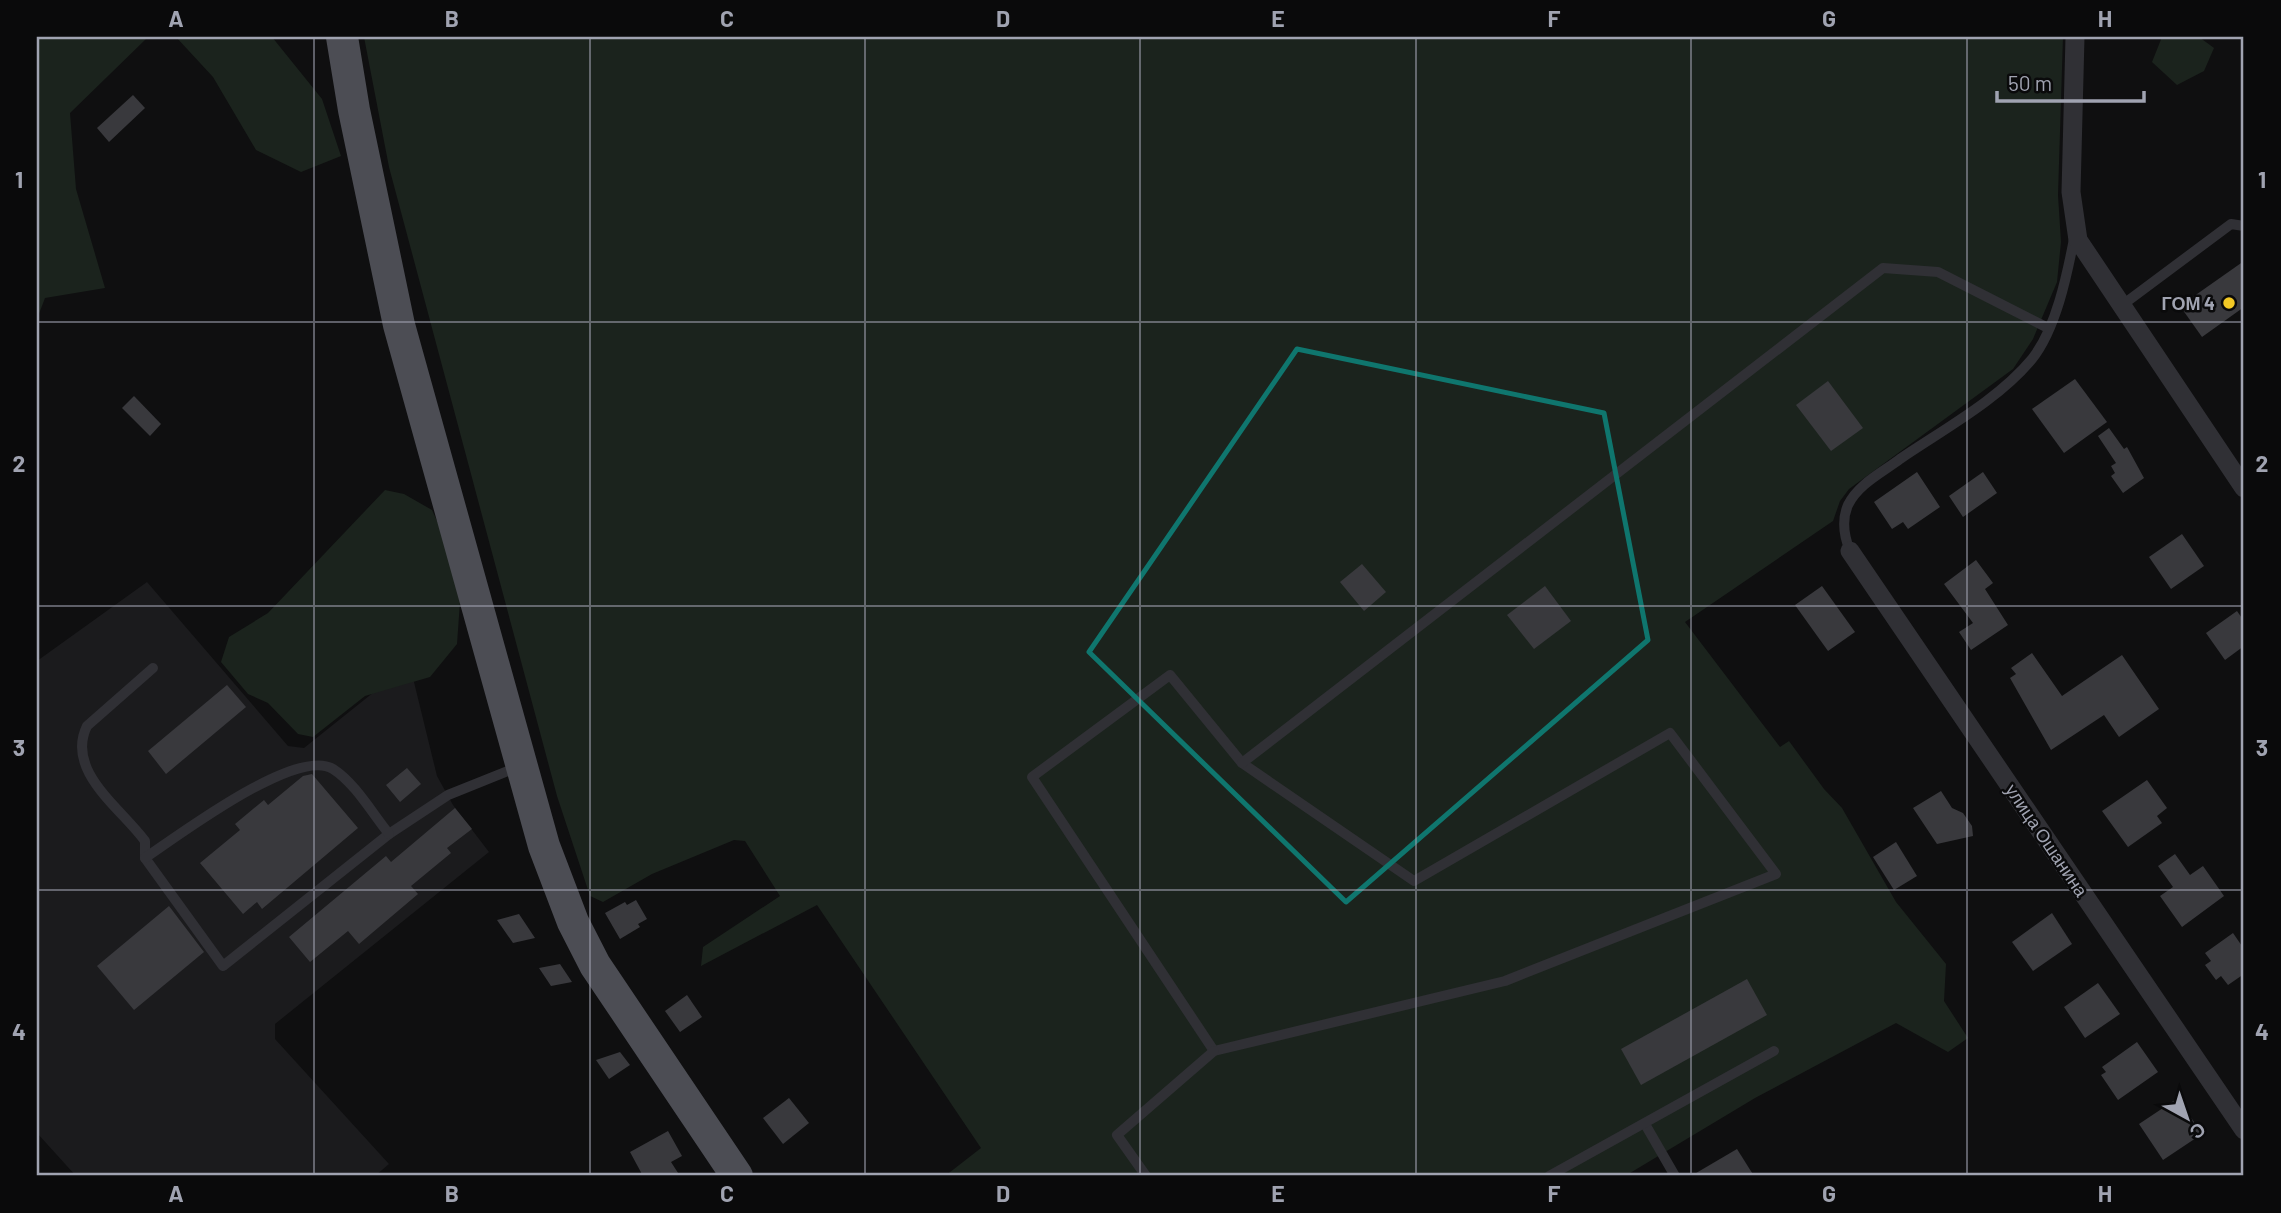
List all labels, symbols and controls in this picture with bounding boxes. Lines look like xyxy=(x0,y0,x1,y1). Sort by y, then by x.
text: A xyxy=(168,4,184,32)
text: B xyxy=(445,4,459,32)
text: C xyxy=(720,4,734,32)
text: D xyxy=(996,4,1010,32)
text: E xyxy=(1271,4,1285,32)
text: F xyxy=(1548,4,1561,32)
text: G xyxy=(1822,4,1836,32)
text: H xyxy=(2098,4,2112,32)
scale bar xyxy=(1997,60,2144,104)
text: 50 m xyxy=(2008,70,2052,95)
text: 1 xyxy=(15,165,23,193)
text: 1 xyxy=(2258,165,2266,193)
place label: ГОМ 4 xyxy=(2162,292,2215,314)
marker: ГОМ 4 xyxy=(2221,295,2237,311)
text: 2 xyxy=(13,449,25,477)
text: 2 xyxy=(2256,449,2268,477)
text: 3 xyxy=(13,733,25,761)
text: 3 xyxy=(2256,733,2268,761)
street label: улица Ошанина xyxy=(2001,779,2093,901)
text: 4 xyxy=(12,1017,26,1045)
text: 4 xyxy=(2255,1017,2269,1045)
north arrow xyxy=(2152,1084,2222,1154)
text: С xyxy=(2185,1118,2211,1145)
text: A xyxy=(168,1179,184,1207)
text: B xyxy=(445,1179,459,1207)
text: C xyxy=(720,1179,734,1207)
text: D xyxy=(996,1179,1010,1207)
text: E xyxy=(1271,1179,1285,1207)
text: F xyxy=(1548,1179,1561,1207)
text: G xyxy=(1822,1179,1836,1207)
text: H xyxy=(2098,1179,2112,1207)

